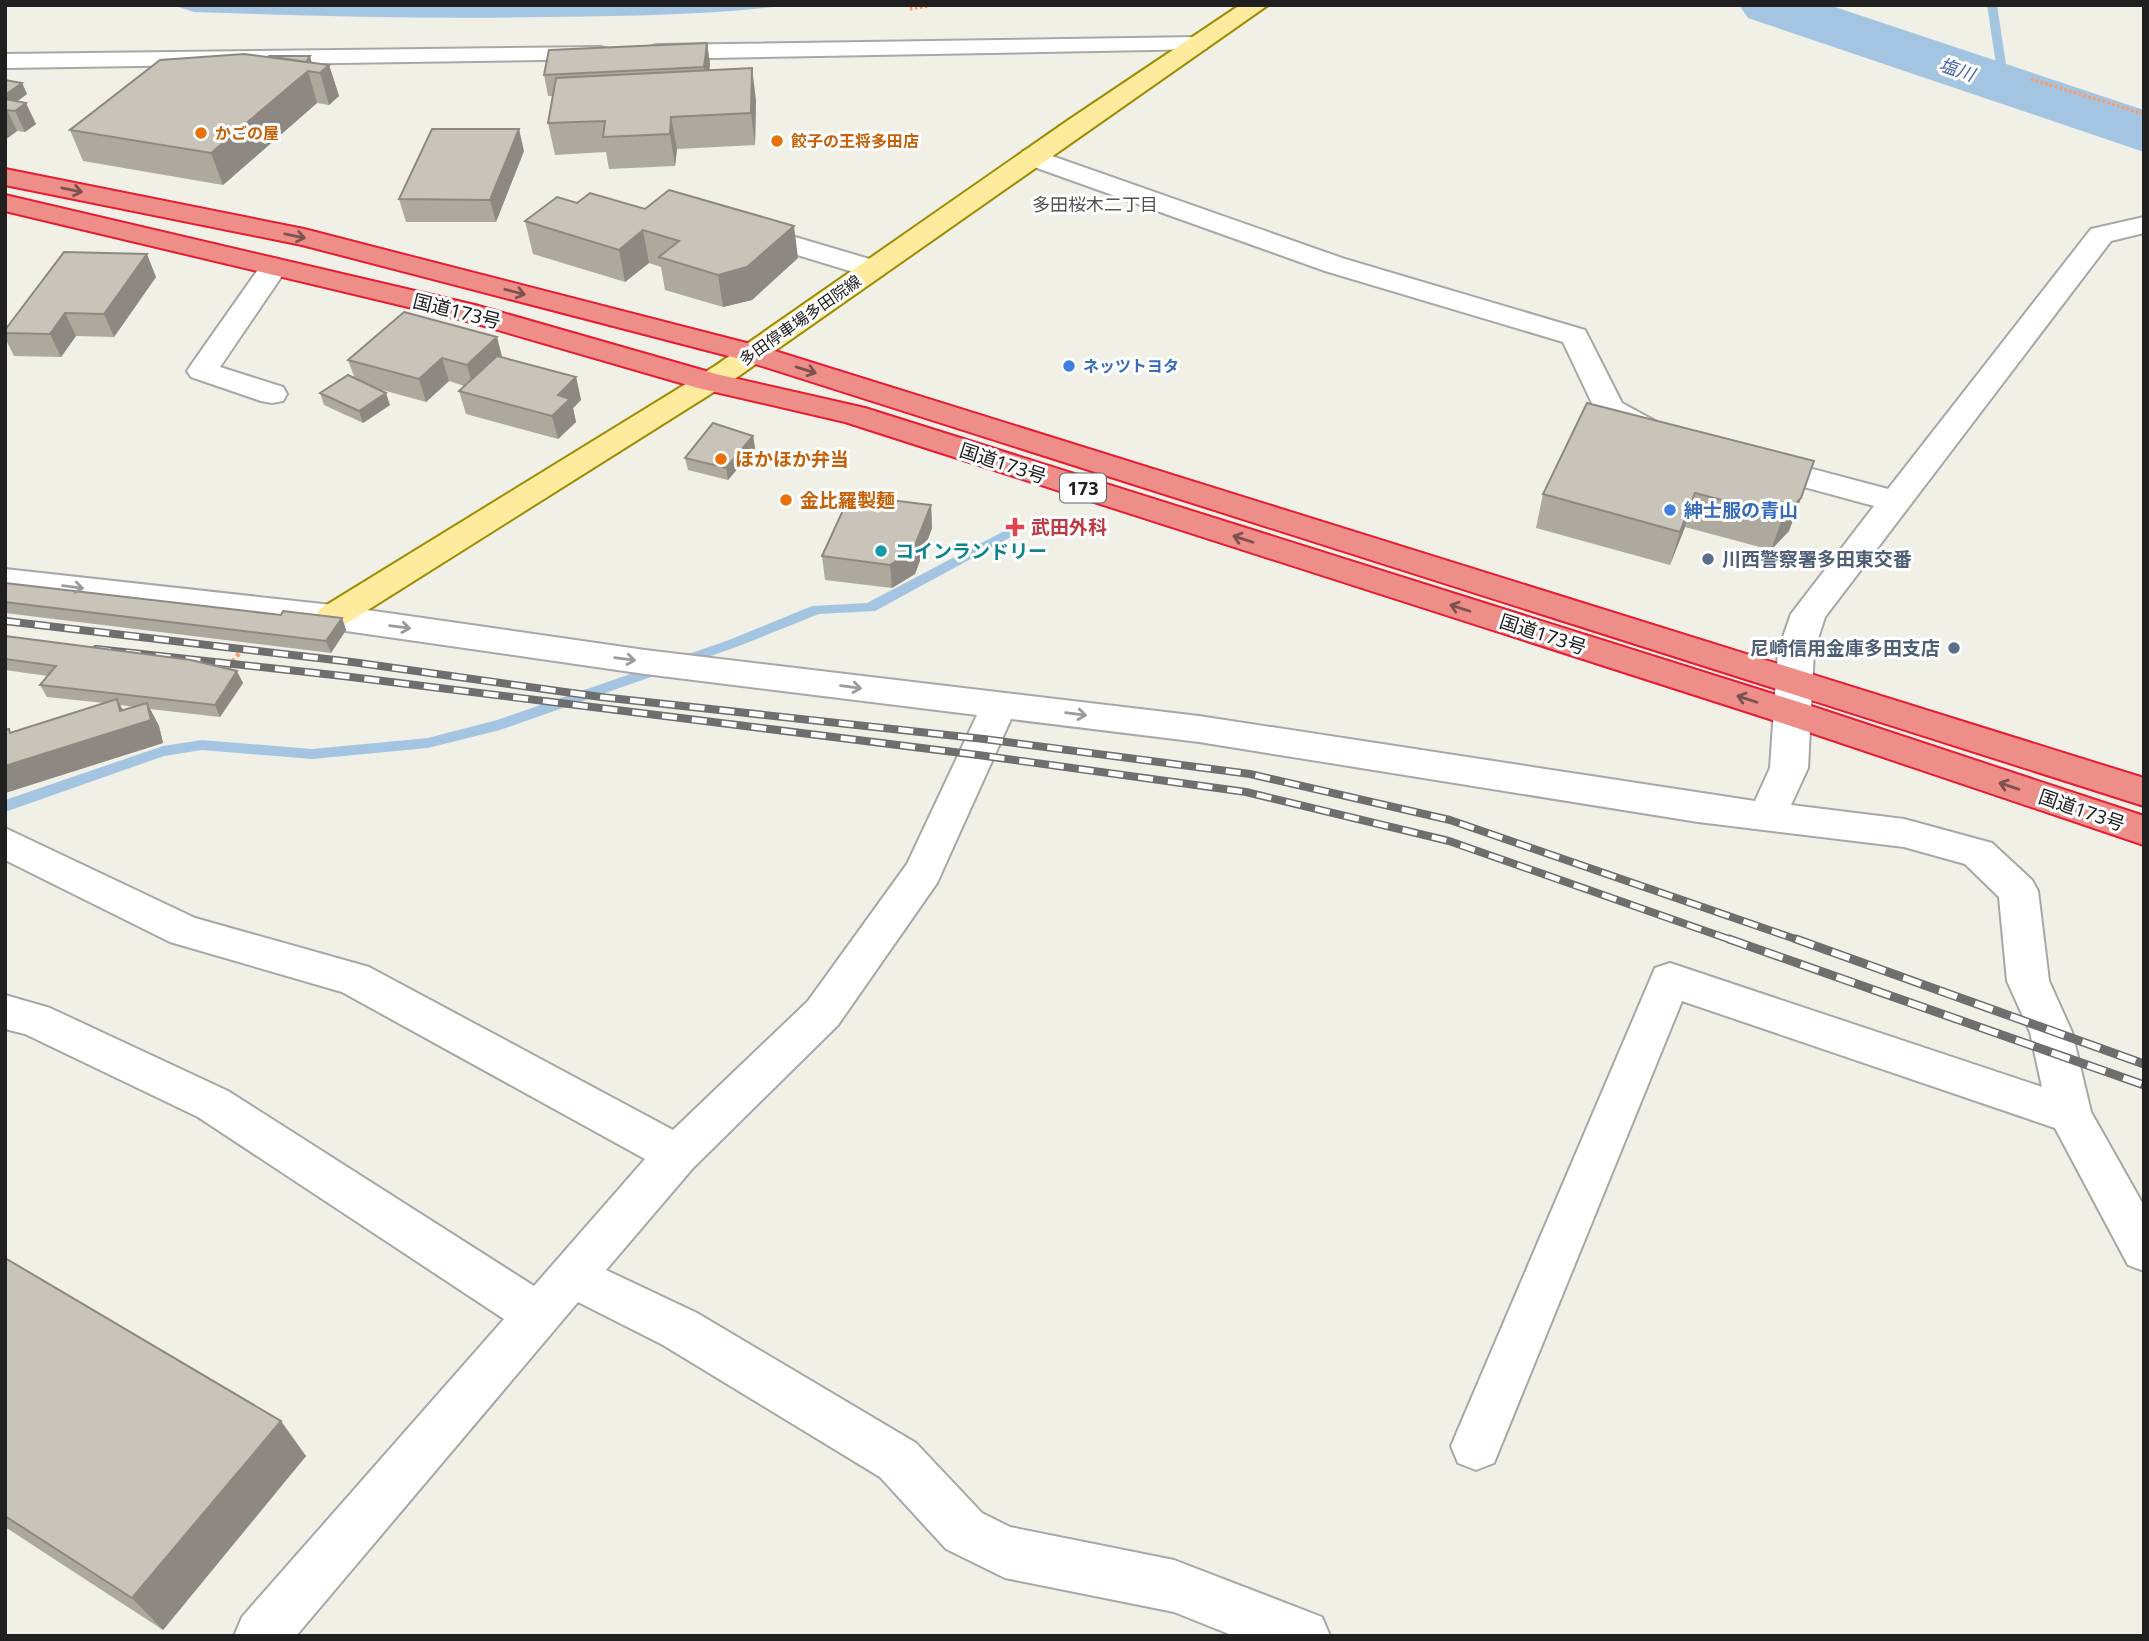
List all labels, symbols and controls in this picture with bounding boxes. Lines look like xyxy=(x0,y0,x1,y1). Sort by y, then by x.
water label: 塩川 xyxy=(1936,52,1980,87)
place label: かごの屋 xyxy=(215,122,279,144)
marker: かごの屋 xyxy=(193,125,209,141)
place label: 餃子の王将多田店 xyxy=(791,130,919,152)
marker: 餃子の王将多田店 xyxy=(769,133,785,149)
one-way arrow xyxy=(60,183,83,197)
district label: 多田桜木二丁目 xyxy=(1032,192,1158,216)
one-way arrow xyxy=(283,229,306,243)
street label: 多田停車場多田院線 xyxy=(735,270,865,370)
one-way arrow xyxy=(504,286,526,299)
street label: 国道173号 xyxy=(410,288,504,334)
place label: ネッツトヨタ xyxy=(1083,355,1179,377)
marker: ネッツトヨタ xyxy=(1061,358,1077,374)
one-way arrow xyxy=(795,365,817,378)
street label: 国道173号 xyxy=(956,437,1050,489)
place label: ほかほか弁当 xyxy=(735,446,849,472)
marker: ほかほか弁当 xyxy=(713,451,729,467)
road number: 173 xyxy=(1060,474,1106,502)
place label: 金比羅製麺 xyxy=(800,487,895,513)
marker: 金比羅製麺 xyxy=(778,492,794,508)
place label: 紳士服の青山 xyxy=(1684,497,1798,523)
marker: 紳士服の青山 xyxy=(1662,502,1678,518)
place label: 武田外科 xyxy=(1031,514,1107,540)
marker: 武田外科 xyxy=(1005,517,1025,537)
one-way arrow xyxy=(1233,532,1255,544)
place label: コインランドリー xyxy=(895,538,1047,564)
marker: コインランドリー xyxy=(873,543,889,559)
place label: 川西警察署多田東交番 xyxy=(1722,546,1912,572)
marker: 川西警察署多田東交番 xyxy=(1700,551,1716,567)
one-way arrow xyxy=(61,581,84,594)
one-way arrow xyxy=(1449,601,1471,614)
street label: 国道173号 xyxy=(1496,608,1590,660)
one-way arrow xyxy=(388,620,410,633)
place label: 尼崎信用金庫多田支店 xyxy=(1750,635,1940,661)
marker: 尼崎信用金庫多田支店 xyxy=(1946,640,1962,656)
one-way arrow xyxy=(613,653,636,666)
one-way arrow xyxy=(839,680,861,693)
one-way arrow xyxy=(1736,692,1758,705)
one-way arrow xyxy=(1065,708,1087,721)
one-way arrow xyxy=(1999,779,2021,791)
street label: 国道173号 xyxy=(2035,783,2129,837)

